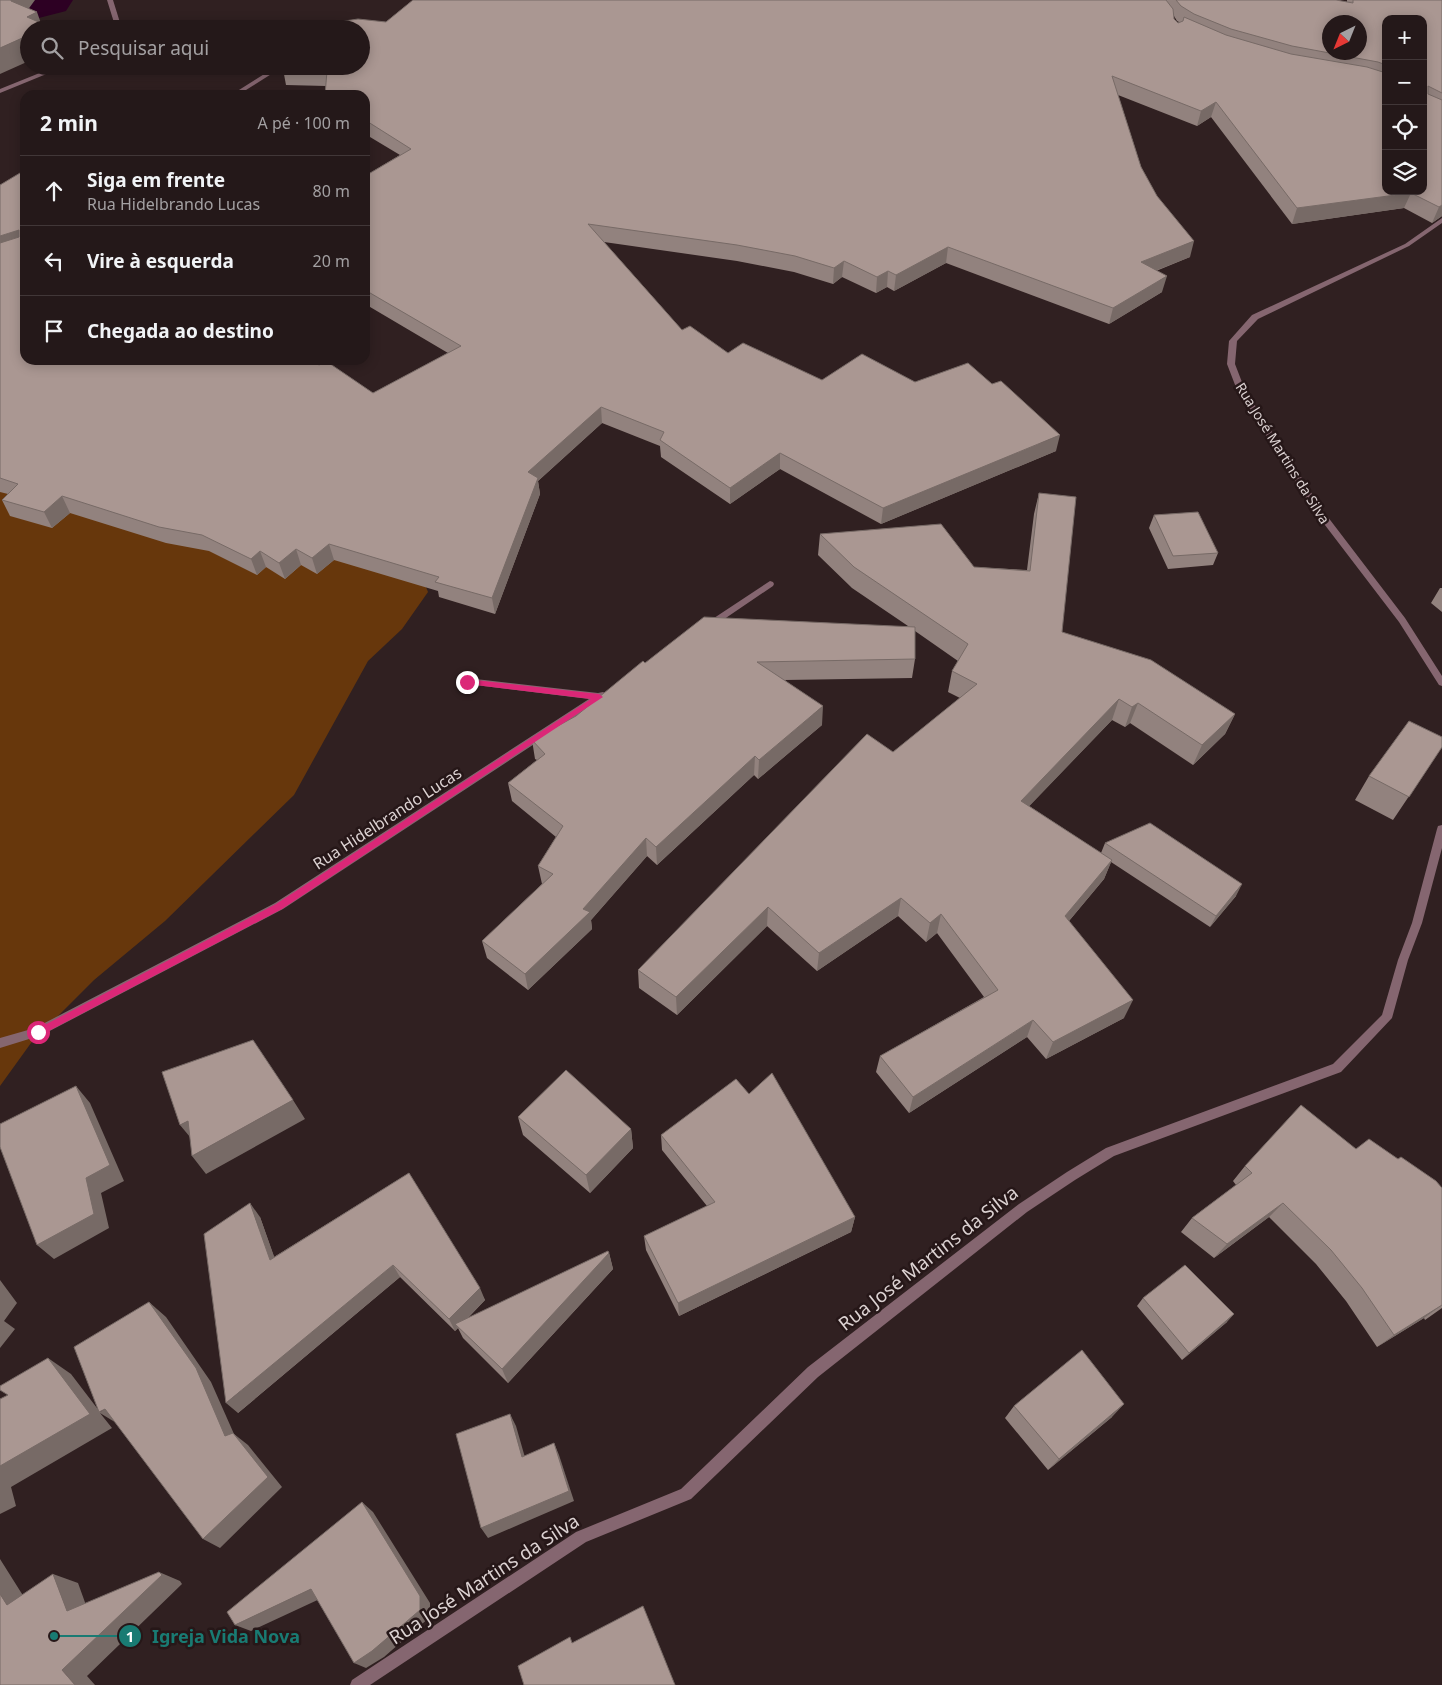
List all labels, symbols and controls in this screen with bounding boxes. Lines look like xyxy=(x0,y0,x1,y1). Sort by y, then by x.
north arrow xyxy=(1322,15,1367,60)
map controls xyxy=(1382,15,1427,195)
button: + xyxy=(1382,15,1427,60)
search box xyxy=(20,20,370,75)
icon: search xyxy=(38,34,66,62)
text: Pesquisar aqui xyxy=(78,35,209,61)
button: − xyxy=(1382,60,1427,105)
button: locate xyxy=(1382,105,1427,150)
text: 2 min xyxy=(40,109,98,137)
text: A pé · 100 m xyxy=(258,112,350,134)
button: layers xyxy=(1382,150,1427,195)
text: Siga em frente xyxy=(87,167,225,193)
icon: ahead xyxy=(40,177,68,205)
text: 80 m xyxy=(313,180,350,202)
text: Rua Hidelbrando Lucas xyxy=(87,193,260,215)
icon: left xyxy=(40,247,68,275)
text: Vire à esquerda xyxy=(87,248,234,274)
text: 20 m xyxy=(313,250,350,272)
icon: arrive xyxy=(40,317,68,345)
text: Chegada ao destino xyxy=(87,318,274,344)
street label: Rua José Martins da Silva xyxy=(1232,379,1334,527)
route end xyxy=(456,671,479,694)
street label: Rua Hidelbrando Lucas xyxy=(308,762,466,874)
route start xyxy=(27,1021,50,1044)
street label: Rua José Martins da Silva xyxy=(833,1180,1023,1336)
street label: Rua José Martins da Silva xyxy=(384,1508,584,1650)
callout: Igreja Vida Nova xyxy=(117,1620,310,1653)
text: Igreja Vida Nova xyxy=(152,1624,300,1648)
text: 1 xyxy=(126,1626,134,1646)

